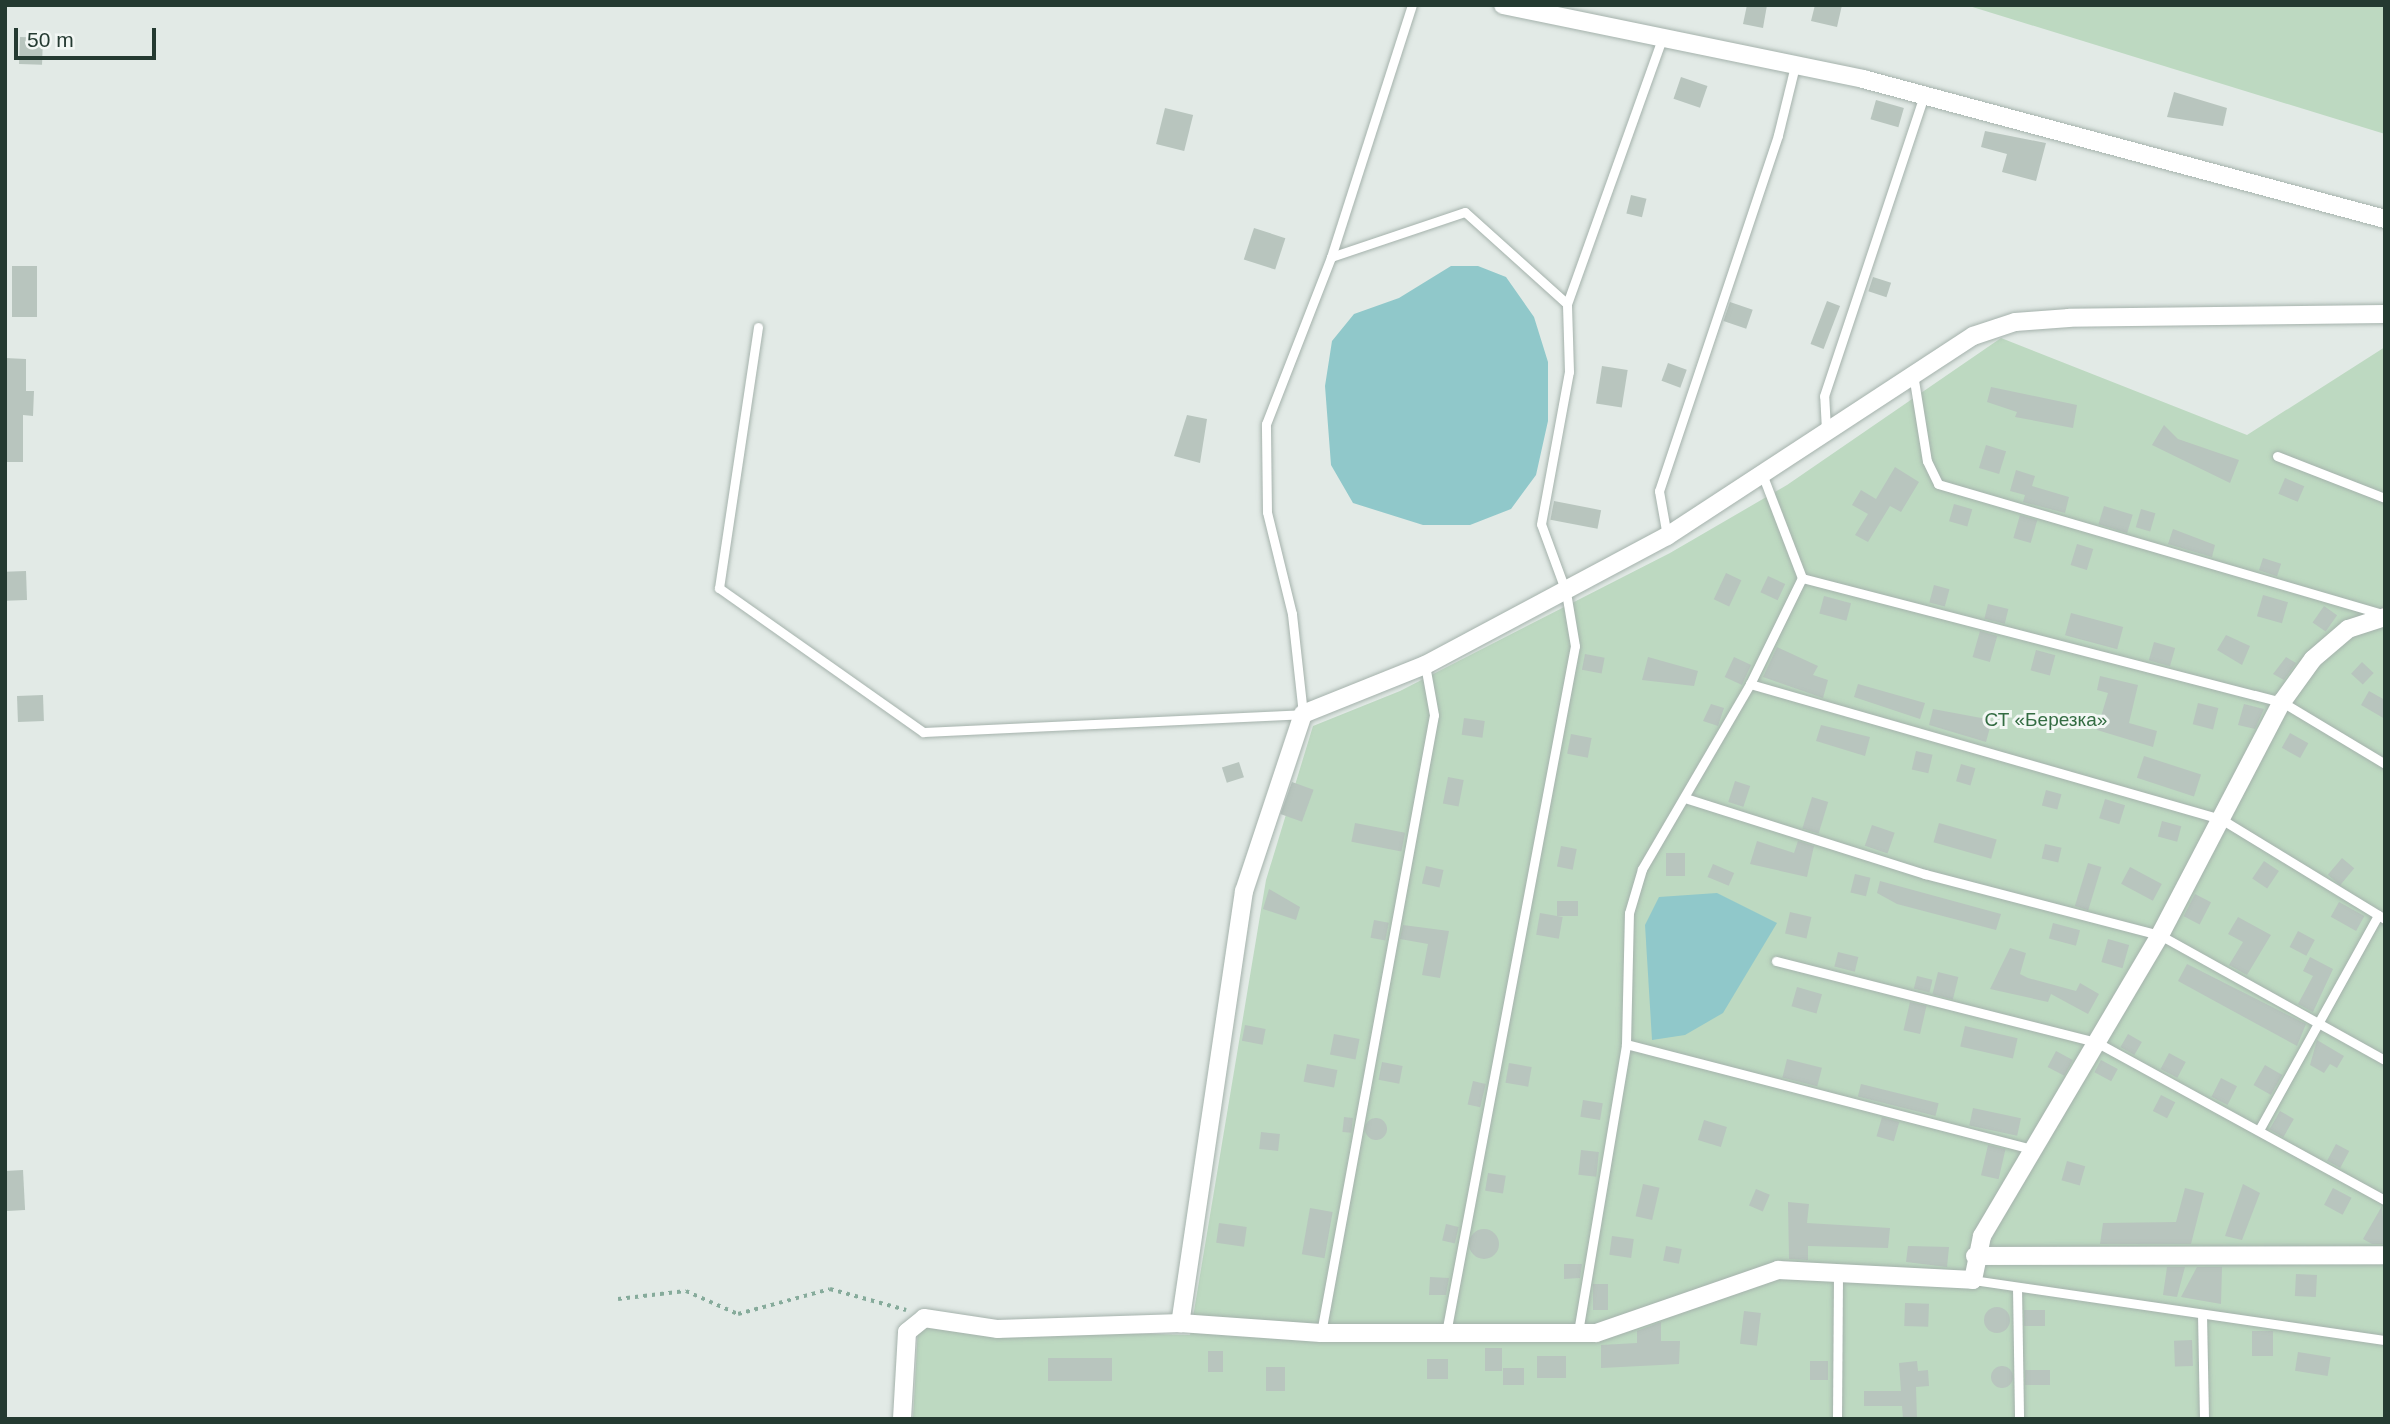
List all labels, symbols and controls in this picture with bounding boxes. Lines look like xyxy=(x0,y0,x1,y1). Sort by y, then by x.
scale bar xyxy=(18,14,159,58)
text: 50 m xyxy=(27,28,74,51)
park label: СТ «Березка» xyxy=(1985,709,2107,731)

